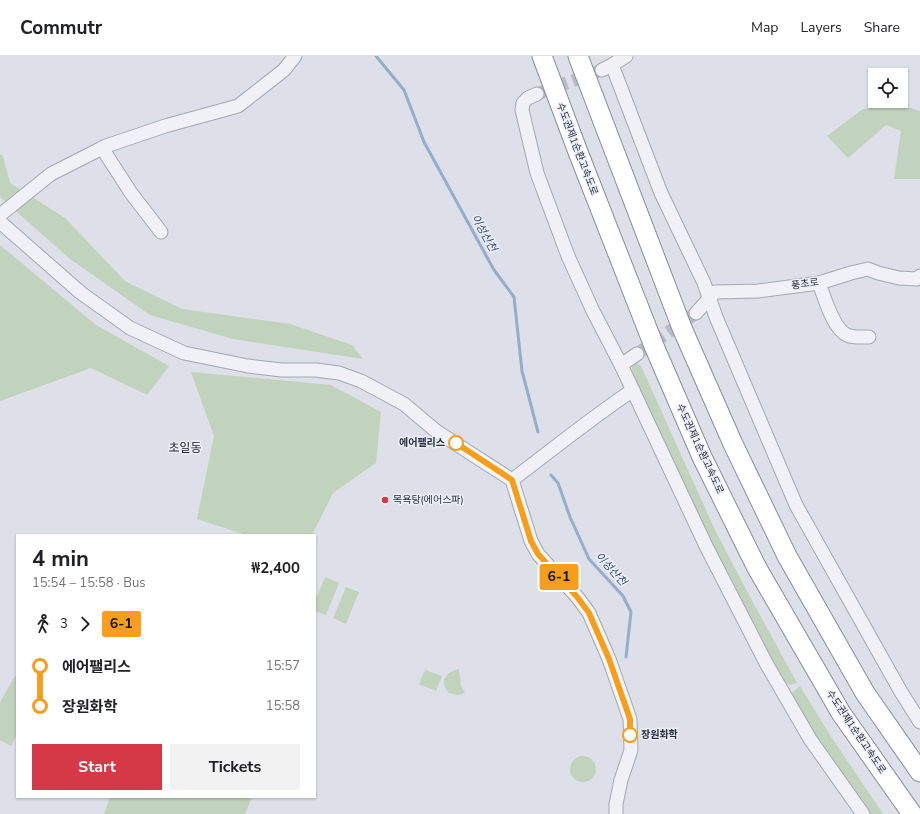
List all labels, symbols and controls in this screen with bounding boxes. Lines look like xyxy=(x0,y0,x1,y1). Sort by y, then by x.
text: Commutr xyxy=(20,15,102,41)
text: Map xyxy=(751,18,778,37)
text: Layers xyxy=(800,18,842,37)
text: Share xyxy=(864,18,900,37)
map controls xyxy=(868,68,908,108)
button: locate xyxy=(868,68,908,108)
street label: 수도권제1순환고속도로 xyxy=(553,101,601,197)
water label: 이성산천 xyxy=(468,212,501,256)
street label: 풍초로 xyxy=(790,275,820,293)
street label: 수도권제1순환고속도로 xyxy=(673,402,727,496)
marker: 에어팰리스 xyxy=(448,435,464,451)
place label: 에어팰리스 xyxy=(399,436,445,450)
district label: 초일동 xyxy=(168,440,202,456)
place label: 목욕탕(에어스파) xyxy=(393,493,464,507)
marker: 목욕탕(에어스파) xyxy=(380,495,390,505)
text: 4 min xyxy=(32,544,89,574)
water label: 이성산천 xyxy=(592,549,631,590)
text: ₩2,400 xyxy=(251,558,300,578)
line badge: 6-1 xyxy=(536,564,582,590)
text: 6-1 xyxy=(548,567,570,586)
text: 15:54 – 15:58 · Bus xyxy=(32,574,146,592)
icon: walk xyxy=(32,613,54,635)
icon: forward xyxy=(74,613,96,635)
text: 6-1 xyxy=(110,614,133,633)
text: 3 xyxy=(60,615,68,633)
text: 에어팰리스 xyxy=(62,657,131,677)
text: 15:57 xyxy=(266,657,300,675)
street label: 수도권제1순환고속도로 xyxy=(823,687,889,777)
text: 장원화학 xyxy=(62,697,117,717)
text: 15:58 xyxy=(266,697,300,715)
marker: 장원화학 xyxy=(622,727,638,743)
place label: 장원화학 xyxy=(641,728,678,742)
button: Start xyxy=(32,744,162,790)
button: Tickets xyxy=(170,744,300,790)

